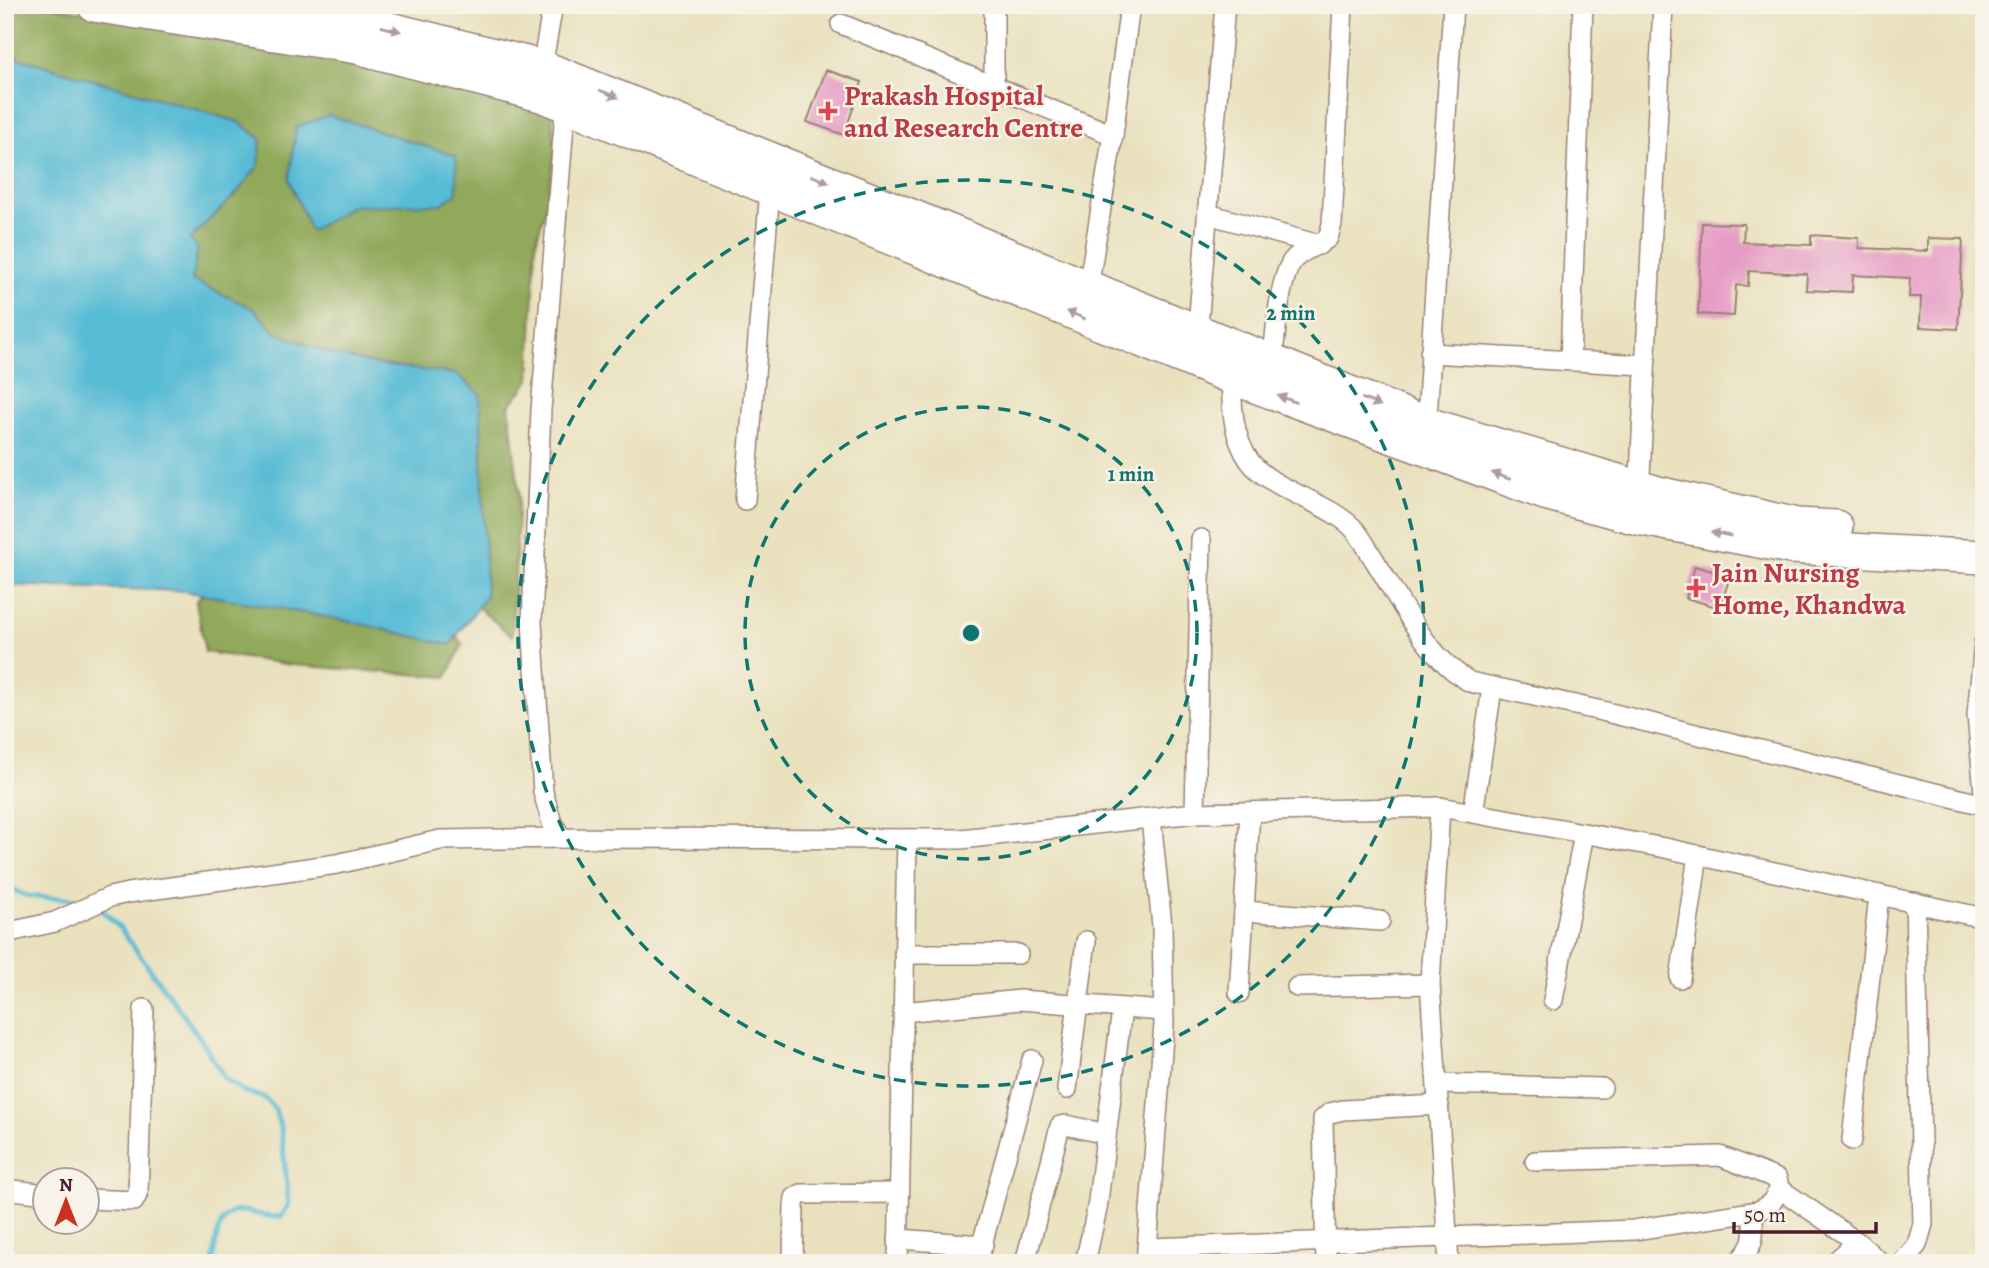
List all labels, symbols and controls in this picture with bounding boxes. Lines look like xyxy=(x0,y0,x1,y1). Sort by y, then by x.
one-way arrow xyxy=(380,24,402,35)
place label: Prakash Hospital and Research Centre xyxy=(844,77,1083,147)
one-way arrow xyxy=(598,88,619,99)
marker: Prakash Hospital and Research Centre xyxy=(818,101,838,121)
one-way arrow xyxy=(809,174,830,185)
text: 2 min xyxy=(1266,299,1316,327)
one-way arrow xyxy=(1065,309,1086,320)
one-way arrow xyxy=(1277,393,1298,404)
one-way arrow xyxy=(1361,396,1382,407)
text: 1 min xyxy=(1108,460,1155,488)
one-way arrow xyxy=(1491,471,1512,482)
one-way arrow xyxy=(1710,528,1732,539)
place label: Jain Nursing Home, Khandwa xyxy=(1712,554,1907,624)
marker: Jain Nursing Home, Khandwa xyxy=(1686,578,1706,598)
centre of rings xyxy=(959,621,983,645)
north arrow xyxy=(32,1166,102,1236)
text: N xyxy=(59,1172,73,1198)
scale bar xyxy=(1734,1191,1875,1235)
text: 50 m xyxy=(1744,1201,1786,1229)

